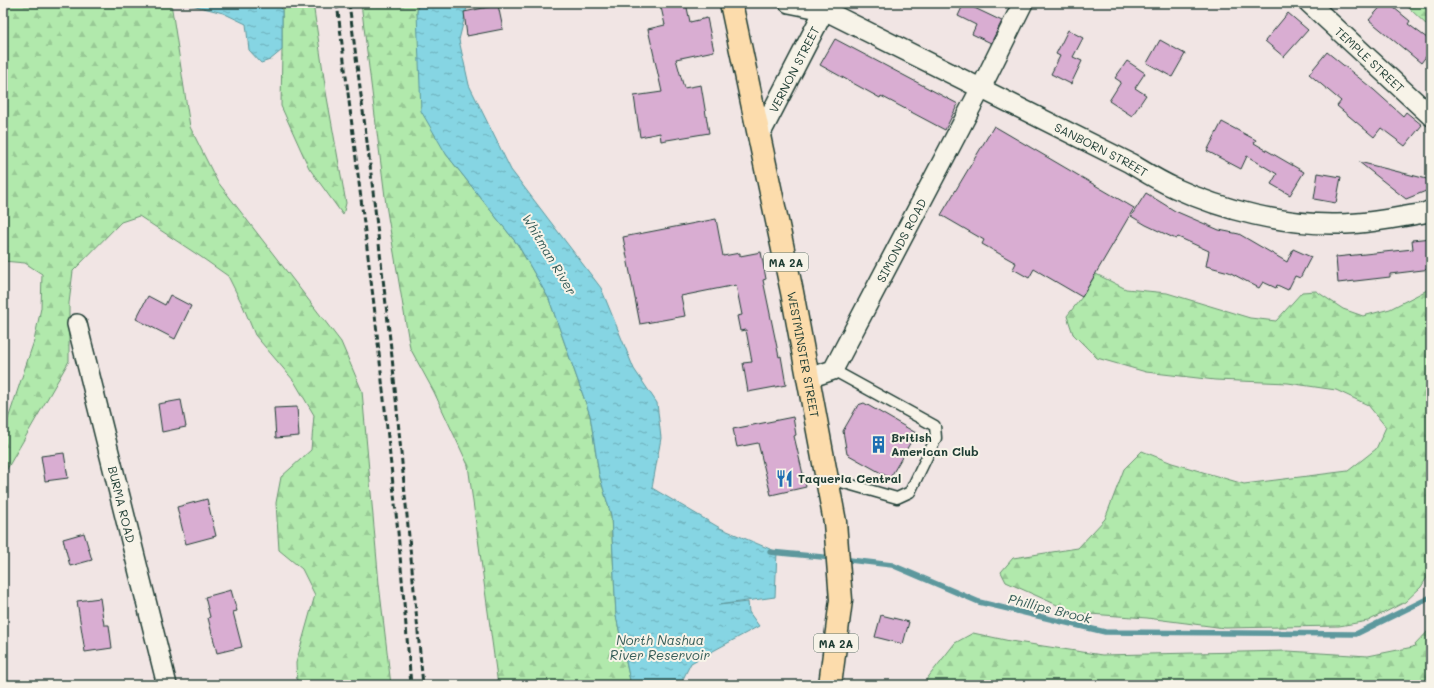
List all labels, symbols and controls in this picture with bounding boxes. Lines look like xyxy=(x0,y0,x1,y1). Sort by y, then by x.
street label: VERNON STREET xyxy=(765,23,823,115)
street label: TEMPLE STREET xyxy=(1332,23,1408,96)
street label: SANBORN STREET xyxy=(1052,119,1151,180)
street label: SIMONDS ROAD xyxy=(873,195,930,285)
water label: Whitman River xyxy=(519,210,581,298)
road number: MA 2A xyxy=(764,253,808,271)
street label: WESTMINSTER STREET xyxy=(784,290,823,419)
place label: British American Club xyxy=(891,429,979,459)
building icon: British American Club xyxy=(868,434,888,454)
street label: BURMA ROAD xyxy=(105,464,139,545)
restaurant icon: Taqueria Central xyxy=(775,468,795,488)
place label: Taqueria Central xyxy=(798,470,901,486)
water label: Phillips Brook xyxy=(1007,589,1094,627)
water label: North Nashua River Reservoir xyxy=(610,631,711,663)
road number: MA 2A xyxy=(814,634,858,652)

